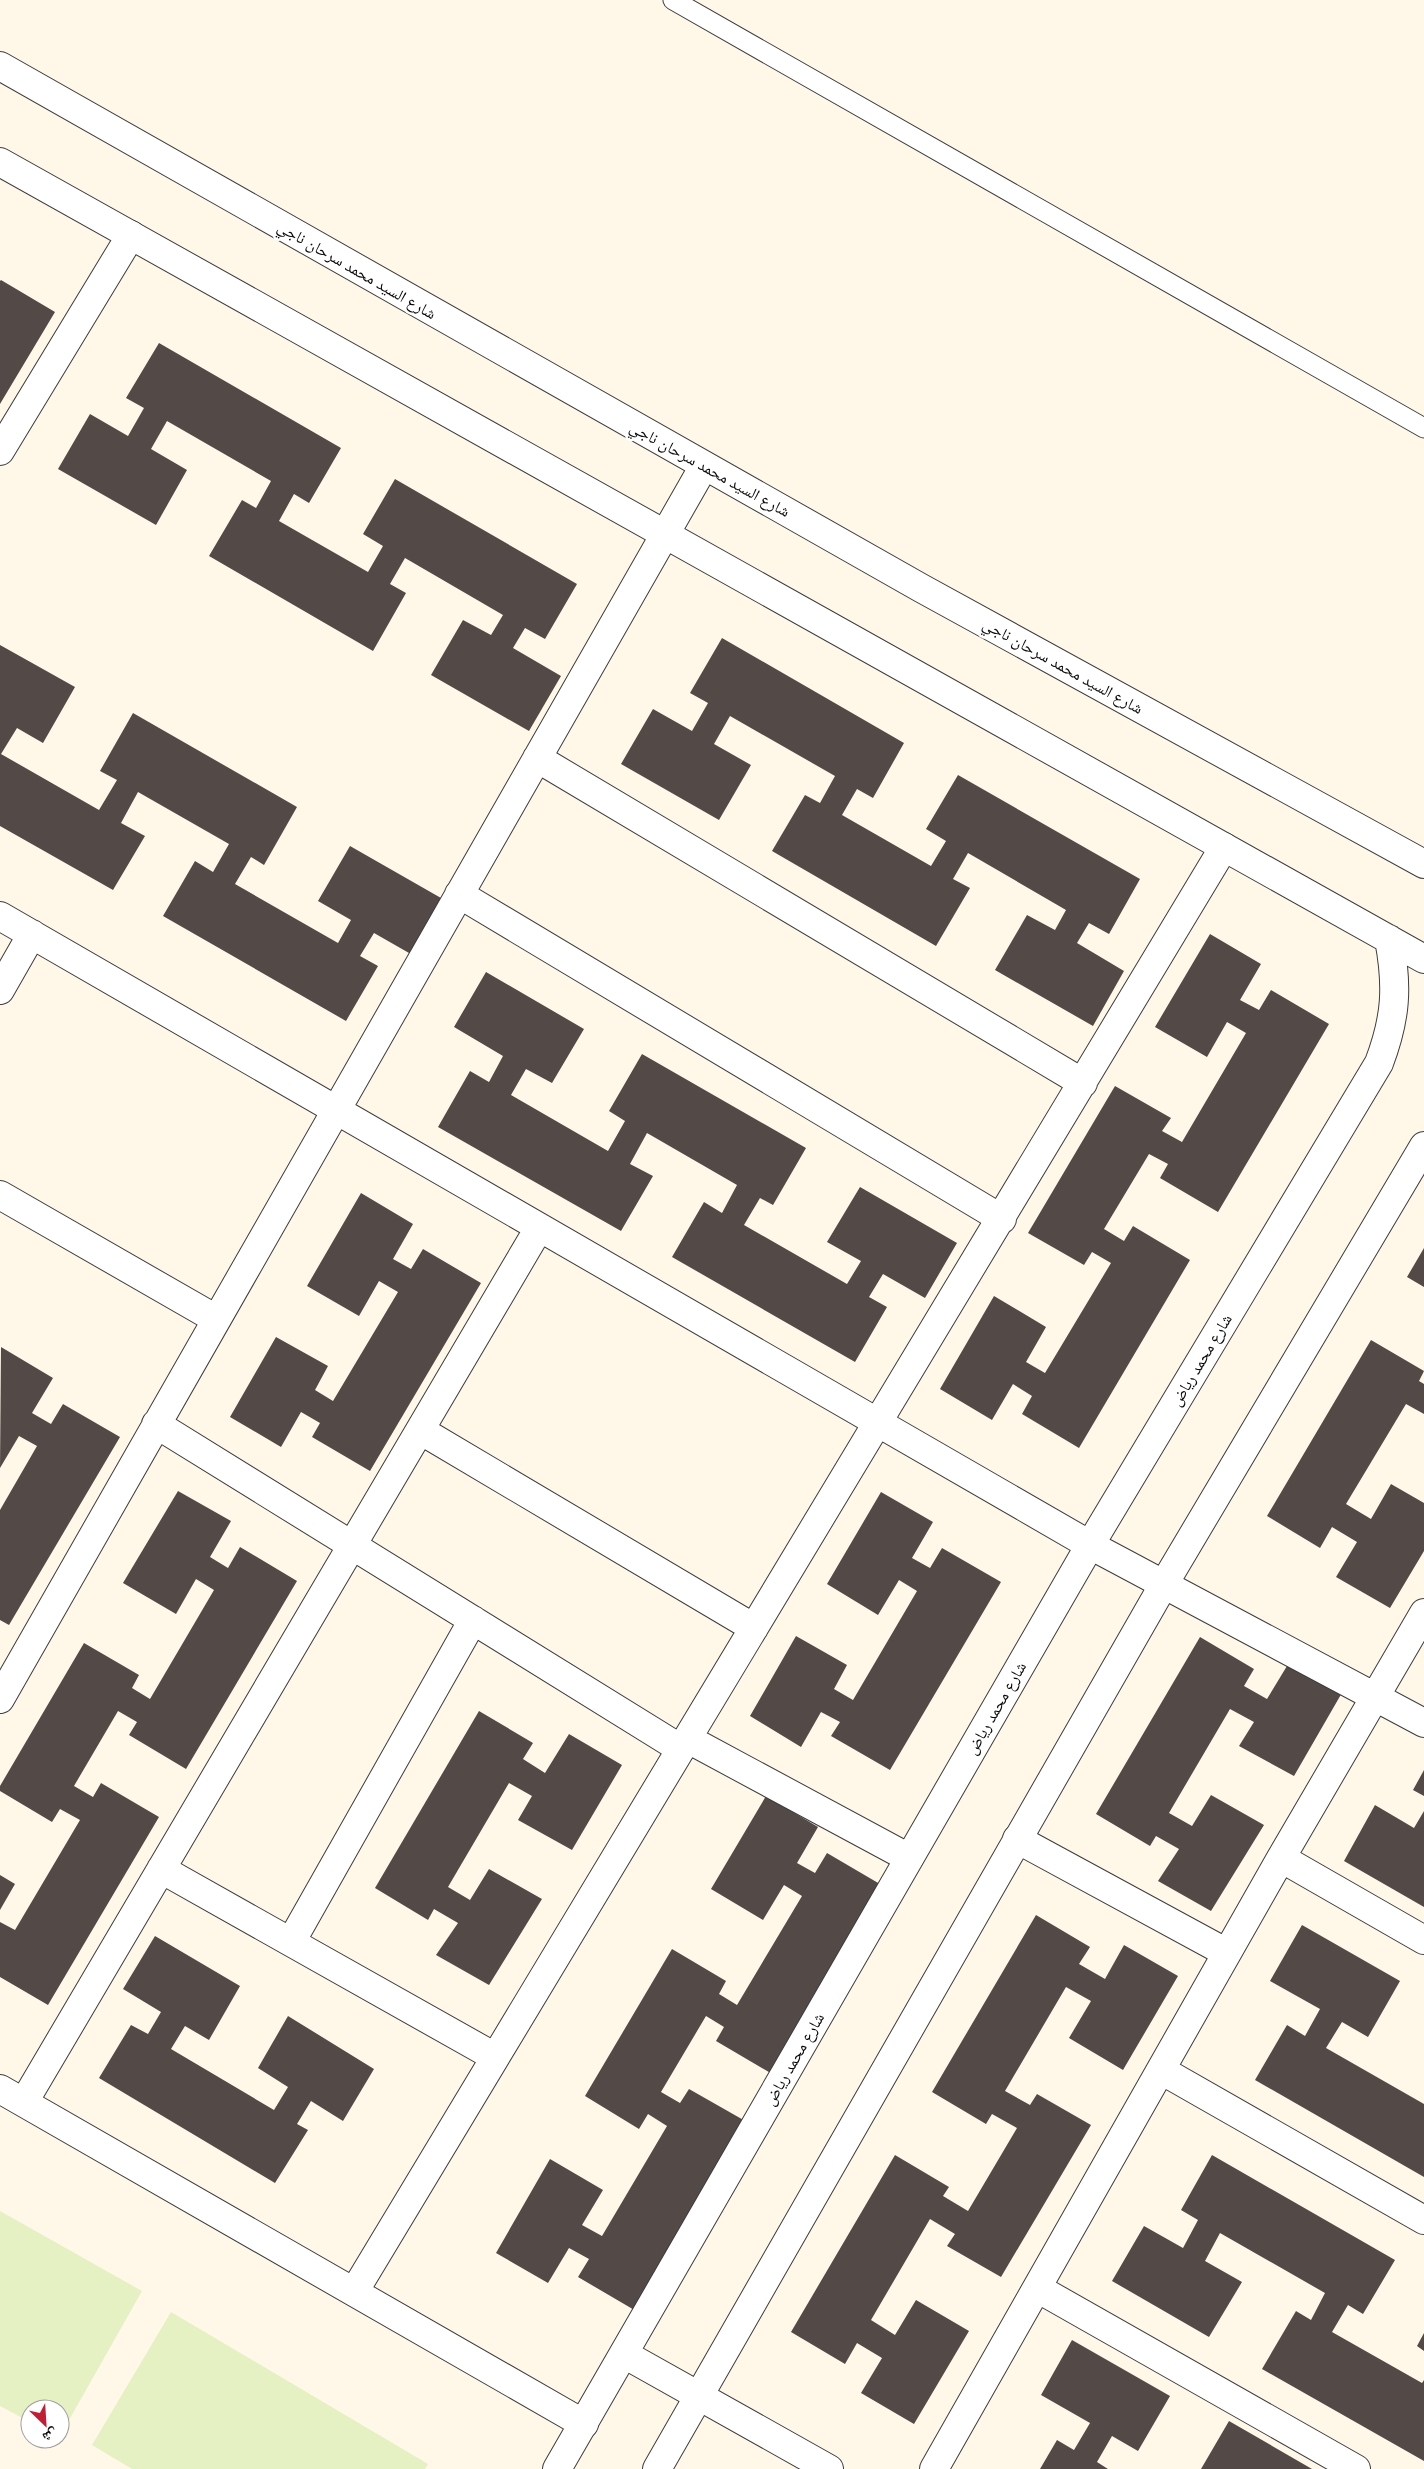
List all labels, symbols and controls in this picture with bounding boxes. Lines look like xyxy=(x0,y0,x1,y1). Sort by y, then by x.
street label: شارع السيد محمد سرحان ناجي xyxy=(273,217,440,326)
street label: شارع السيد محمد سرحان ناجي xyxy=(625,417,793,524)
street label: شارع السيد محمد سرحان ناجي xyxy=(978,614,1146,721)
street label: شارع محمد رياض xyxy=(1166,1311,1237,1410)
street label: شارع محمد رياض xyxy=(962,1658,1031,1758)
street label: شارع محمد رياض xyxy=(760,2009,829,2109)
north arrow xyxy=(20,2399,70,2449)
text: ش xyxy=(40,2424,61,2446)

